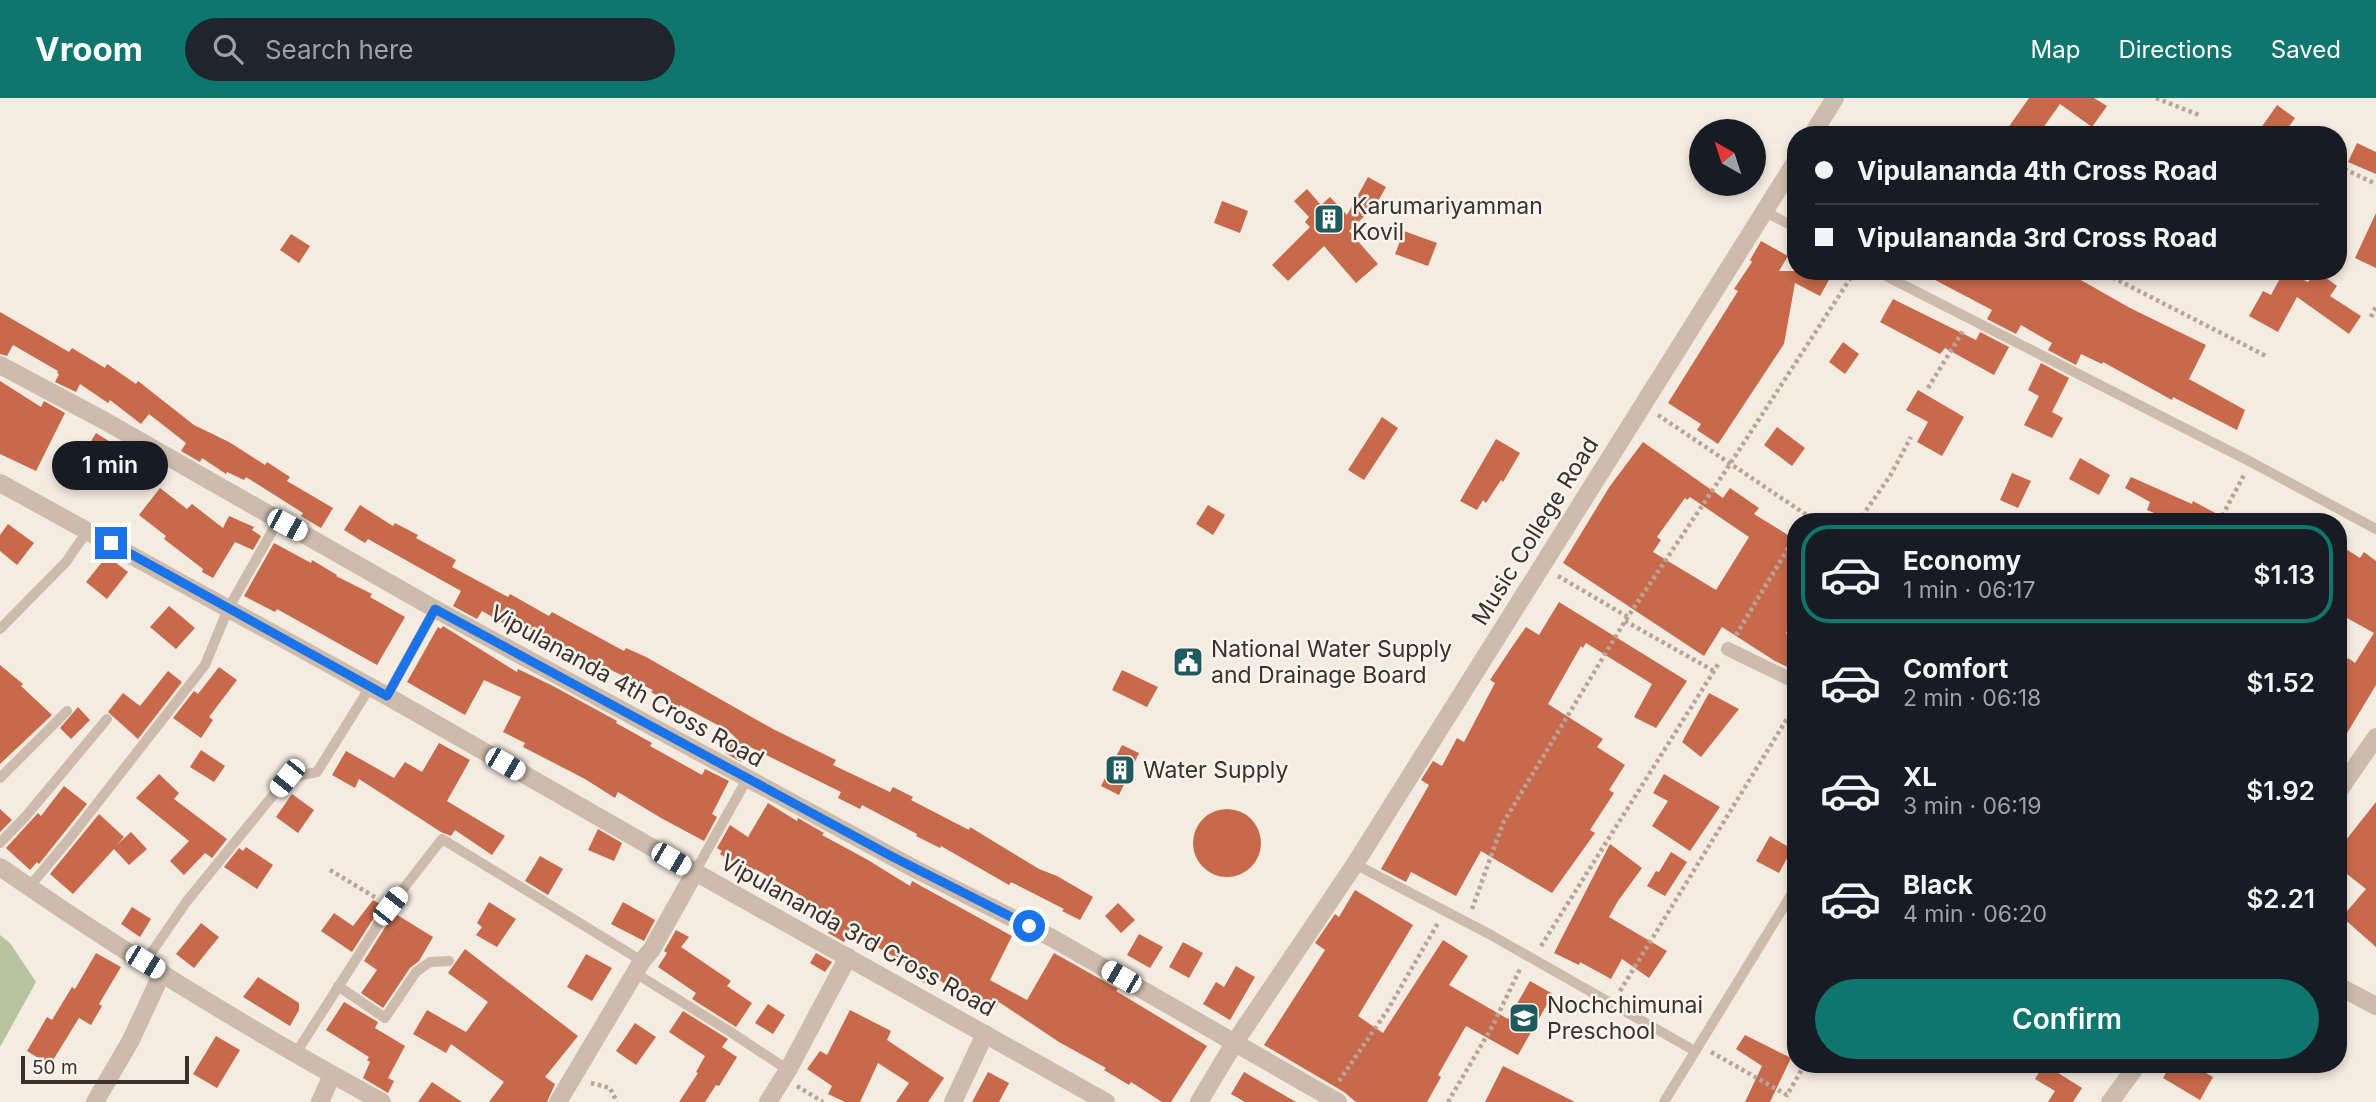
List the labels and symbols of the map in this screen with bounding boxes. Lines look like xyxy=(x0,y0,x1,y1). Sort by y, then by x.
north arrow xyxy=(1689,119,1766,196)
place label: Karumariyamman Kovil xyxy=(1352,192,1543,246)
building icon: Karumariyamman Kovil xyxy=(1312,202,1346,236)
street label: Music College Road xyxy=(1466,432,1604,630)
callout: 1 min xyxy=(53,442,169,490)
car xyxy=(264,506,311,544)
route end xyxy=(95,527,127,559)
street label: Vipulananda 4th Cross Road xyxy=(485,599,769,773)
place label: National Water Supply and Drainage Board xyxy=(1211,635,1452,689)
public building icon: National Water Supply and Drainage Board xyxy=(1171,645,1205,679)
car xyxy=(482,744,529,784)
building icon: Water Supply xyxy=(1103,753,1137,787)
car xyxy=(266,755,309,801)
place label: Water Supply xyxy=(1143,756,1288,784)
car xyxy=(648,839,695,879)
street label: Vipulananda 3rd Cross Road xyxy=(716,848,1000,1022)
car xyxy=(369,883,412,929)
route start xyxy=(1013,910,1045,942)
car xyxy=(122,942,169,982)
car xyxy=(1098,957,1145,997)
place label: Nochchimunai Preschool xyxy=(1547,991,1703,1045)
school or university icon: Nochchimunai Preschool xyxy=(1507,1001,1541,1035)
scale bar xyxy=(21,1053,189,1085)

